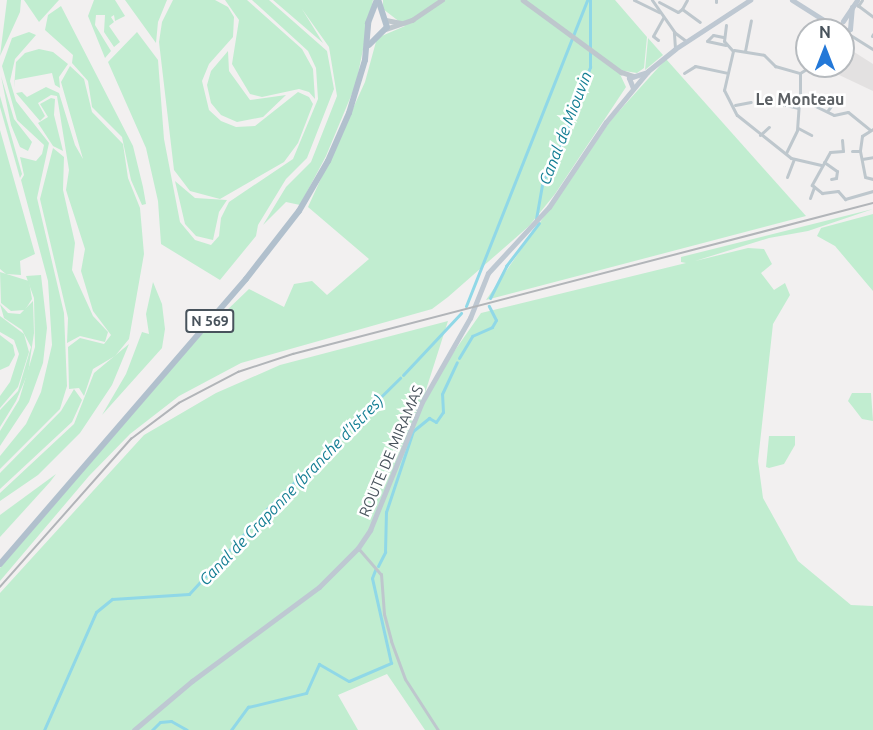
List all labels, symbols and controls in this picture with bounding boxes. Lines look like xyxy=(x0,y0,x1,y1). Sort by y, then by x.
north arrow xyxy=(795,18,855,78)
text: N xyxy=(819,23,831,41)
water label: Canal de Miouvin xyxy=(535,69,595,187)
district label: Le Monteau xyxy=(756,89,844,109)
road number: N 569 xyxy=(184,310,236,332)
street label: ROUTE DE MIRAMAS xyxy=(355,383,427,519)
water label: Canal de Craponne (branche d'Istres) xyxy=(195,391,387,589)

